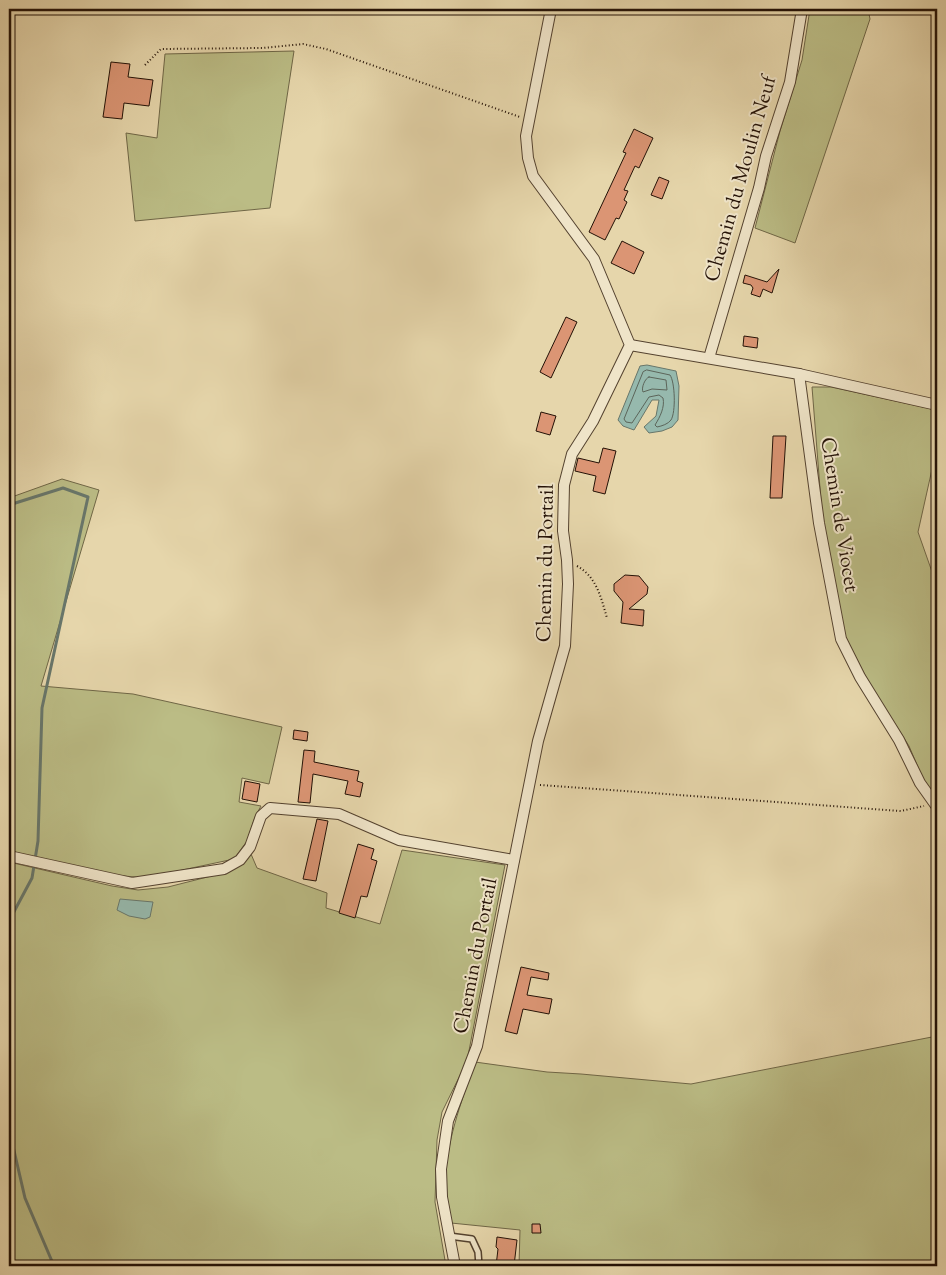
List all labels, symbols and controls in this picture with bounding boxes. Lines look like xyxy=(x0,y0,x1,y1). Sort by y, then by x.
street label: Chemin du Moulin Neuf xyxy=(699,71,786,286)
street label: Chemin de Viocet xyxy=(811,435,865,595)
street label: Chemin du Portail xyxy=(531,483,563,642)
street label: Chemin du Portail xyxy=(448,875,506,1036)

